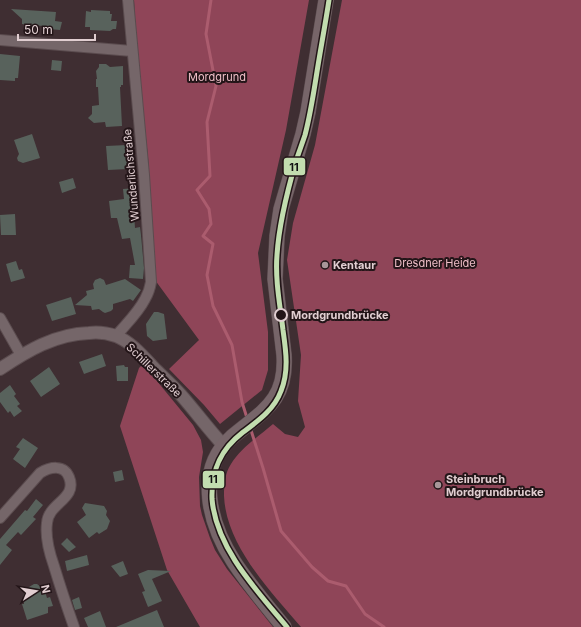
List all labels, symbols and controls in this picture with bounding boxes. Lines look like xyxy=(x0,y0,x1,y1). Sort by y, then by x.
scale bar xyxy=(18,16,95,42)
text: 50 m xyxy=(24,22,53,37)
park label: Mordgrund xyxy=(188,70,246,84)
street label: Wunderlichstraße xyxy=(120,128,142,222)
line badge: 11 xyxy=(283,157,306,176)
text: 11 xyxy=(289,160,299,174)
park label: Dresdner Heide xyxy=(394,256,476,270)
place label: Kentaur xyxy=(333,258,376,272)
marker: Kentaur xyxy=(320,260,330,270)
marker: Mordgrundbrücke xyxy=(274,308,288,322)
place label: Mordgrundbrücke xyxy=(291,308,389,322)
street label: Schillerstraße xyxy=(123,340,185,400)
line badge: 11 xyxy=(202,470,225,489)
text: 11 xyxy=(208,472,218,486)
place label: Steinbruch Mordgrundbrücke xyxy=(446,472,544,499)
marker: Steinbruch Mordgrundbrücke xyxy=(433,480,443,490)
north arrow xyxy=(16,571,56,611)
text: N xyxy=(38,583,54,594)

